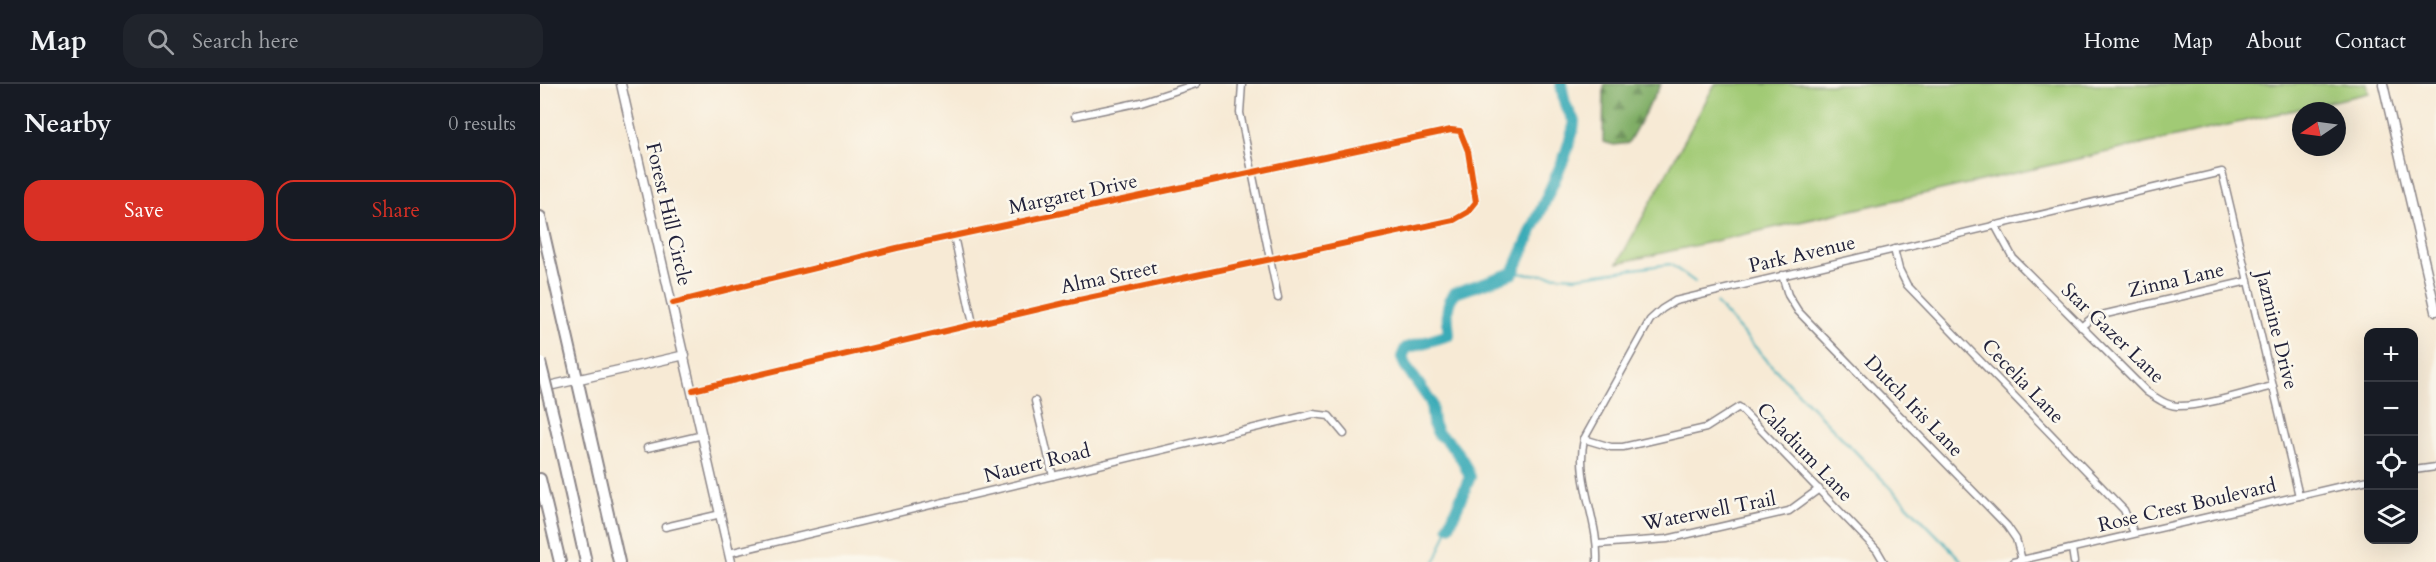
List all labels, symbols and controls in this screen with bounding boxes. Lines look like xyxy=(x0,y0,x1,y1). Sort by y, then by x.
search box xyxy=(123,14,543,68)
text: Map xyxy=(30,22,87,60)
icon: search xyxy=(144,25,177,58)
text: Search here xyxy=(192,26,299,56)
text: Home xyxy=(2084,27,2140,56)
text: Map xyxy=(2173,27,2213,56)
text: About xyxy=(2246,27,2302,56)
text: Contact xyxy=(2335,27,2406,56)
north arrow xyxy=(2292,102,2346,156)
text: Nearby xyxy=(24,106,112,141)
text: 0 results xyxy=(448,110,516,137)
street label: Forest Hill Circle xyxy=(639,140,699,288)
street label: Margaret Drive xyxy=(1006,167,1140,221)
button: Save xyxy=(24,180,264,241)
button: Share xyxy=(276,180,516,241)
street label: Park Avenue xyxy=(1746,229,1858,279)
street label: Alma Street xyxy=(1058,253,1161,300)
street label: Zinna Lane xyxy=(2125,256,2227,304)
street label: Jazmine Drive xyxy=(2249,265,2305,392)
street label: Star Gazer Lane xyxy=(2055,277,2171,389)
map controls xyxy=(2364,328,2418,544)
button: + xyxy=(2364,328,2418,382)
street label: Cecelia Lane xyxy=(1976,333,2070,429)
street label: Dutch Iris Lane xyxy=(1858,349,1970,463)
button: − xyxy=(2364,382,2418,436)
street label: Caladium Lane xyxy=(1751,396,1859,508)
button: locate xyxy=(2364,436,2418,490)
street label: Nauert Road xyxy=(981,437,1093,489)
street label: Rose Crest Boulevard xyxy=(2095,471,2279,539)
street label: Waterwell Trail xyxy=(1639,485,1778,537)
button: layers xyxy=(2364,490,2418,544)

